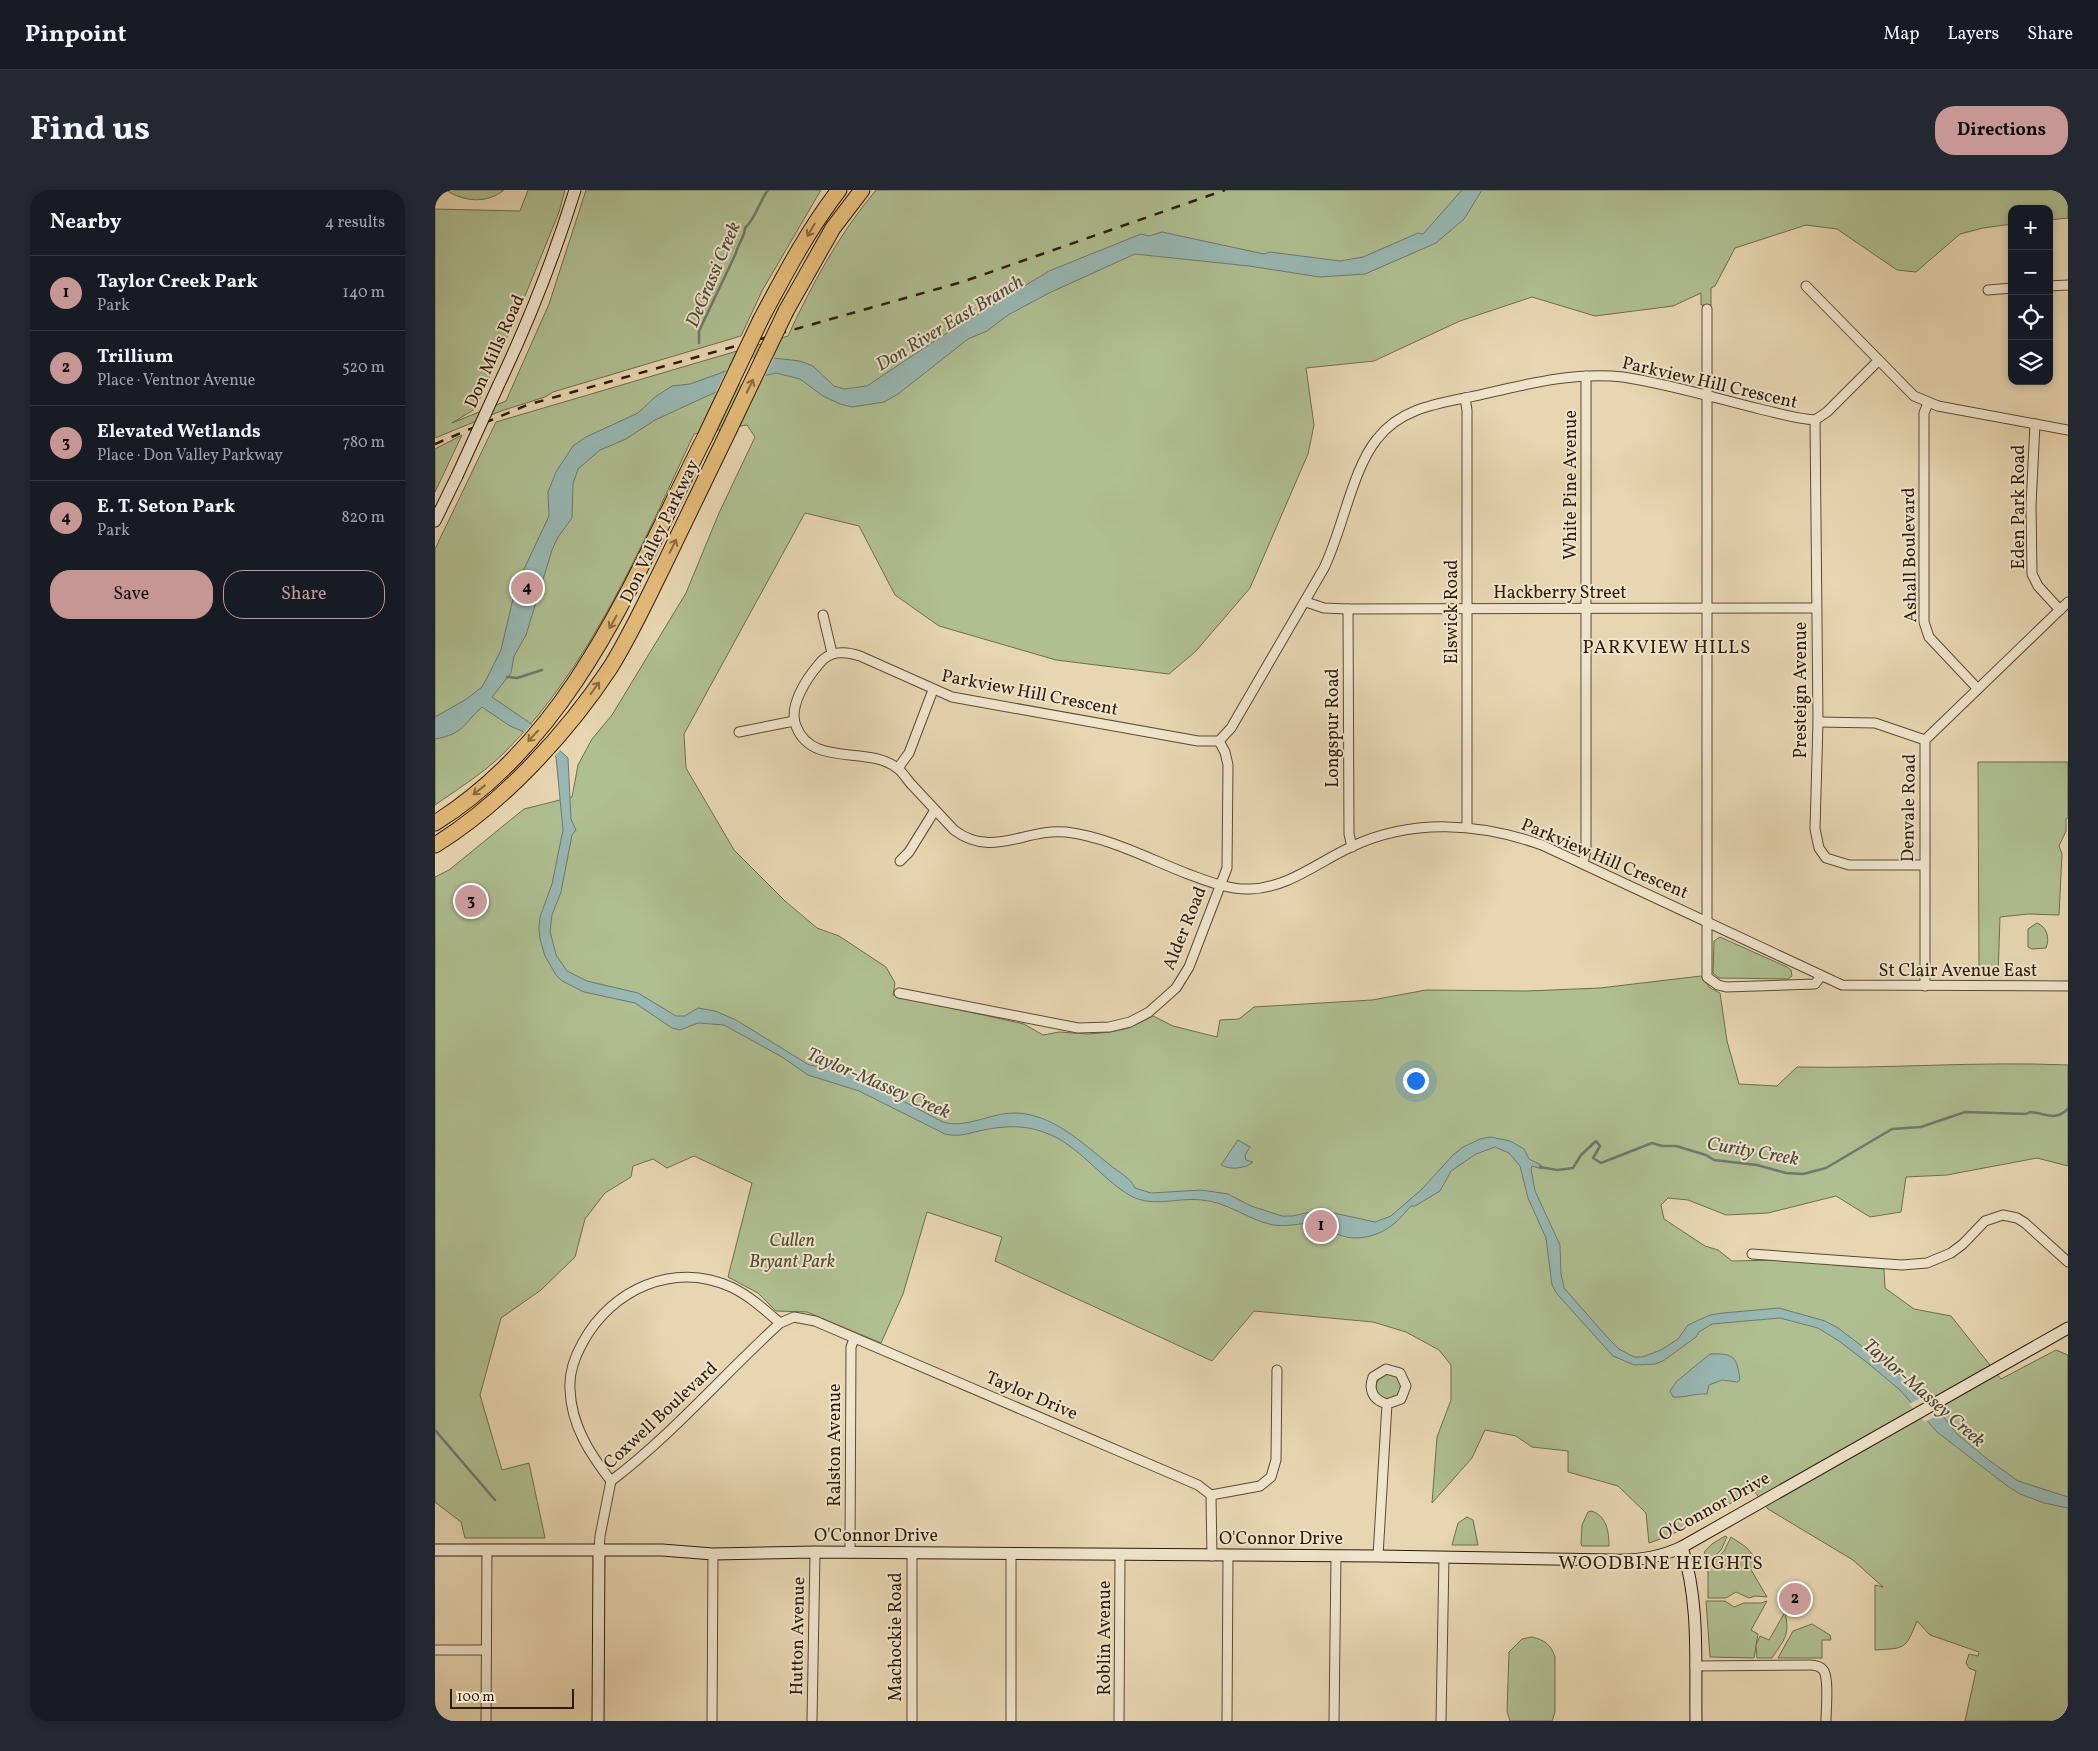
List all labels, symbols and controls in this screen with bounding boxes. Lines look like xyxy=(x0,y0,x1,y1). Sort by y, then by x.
text: Pinpoint xyxy=(25,18,127,52)
text: Map xyxy=(1883,22,1919,47)
text: Layers xyxy=(1947,22,1999,47)
text: Share xyxy=(2027,22,2073,47)
text: Find us xyxy=(30,106,150,154)
button: Directions xyxy=(1935,106,2068,155)
map controls xyxy=(2008,205,2053,385)
button: + xyxy=(2008,205,2053,250)
text: Nearby xyxy=(50,208,121,237)
text: 4 results xyxy=(325,212,385,234)
water label: DeGrassi Creek xyxy=(680,218,748,332)
one-way arrow xyxy=(805,222,815,236)
button: − xyxy=(2008,250,2053,295)
text: Taylor Creek Park xyxy=(97,269,258,295)
water label: Don River East Branch xyxy=(871,269,1029,378)
text: 1 xyxy=(63,282,69,304)
text: 140 m xyxy=(343,282,385,304)
street label: Don Mills Road xyxy=(459,291,532,412)
text: Park xyxy=(97,295,130,317)
button: locate xyxy=(2008,295,2053,340)
button: layers xyxy=(2008,340,2053,385)
text: Trillium xyxy=(97,344,174,370)
street label: Parkview Hill Crescent xyxy=(1619,351,1800,416)
text: 2 xyxy=(62,357,70,379)
text: 520 m xyxy=(342,357,385,379)
text: Place · Ventnor Avenue xyxy=(97,370,255,392)
one-way arrow xyxy=(746,379,756,394)
street label: White Pine Avenue xyxy=(1559,410,1584,560)
text: Elevated Wetlands xyxy=(97,419,261,445)
text: 3 xyxy=(62,432,70,454)
text: 780 m xyxy=(343,432,385,454)
text: Place · Don Valley Parkway xyxy=(97,445,283,467)
street label: Eden Park Road xyxy=(2007,445,2032,569)
street label: Don Valley Parkway xyxy=(615,455,706,608)
street label: Ashall Boulevard xyxy=(1897,487,1924,623)
text: E. T. Seton Park xyxy=(97,494,235,520)
text: 4 xyxy=(61,507,71,529)
text: 820 m xyxy=(341,507,385,529)
text: Park xyxy=(97,520,130,542)
one-way arrow xyxy=(669,539,678,554)
street label: Elswick Road xyxy=(1440,560,1465,664)
pin: 4 xyxy=(511,569,543,607)
button: Save xyxy=(50,570,213,619)
button: Share xyxy=(223,570,385,619)
street label: Hackberry Street xyxy=(1493,581,1627,606)
one-way arrow xyxy=(608,614,617,629)
street label: Presteign Avenue xyxy=(1789,622,1814,758)
district label: PARKVIEW HILLS xyxy=(1583,635,1751,661)
street label: Parkview Hill Crescent xyxy=(939,664,1120,723)
street label: Longspur Road xyxy=(1321,668,1346,788)
one-way arrow xyxy=(590,681,600,695)
one-way arrow xyxy=(528,729,539,742)
street label: Denvale Road xyxy=(1896,754,1923,862)
one-way arrow xyxy=(473,784,486,795)
street label: Parkview Hill Crescent xyxy=(1517,813,1692,906)
pin: 3 xyxy=(455,882,487,920)
street label: Alder Road xyxy=(1157,883,1214,974)
street label: St Clair Avenue East xyxy=(1879,959,2037,984)
water label: Taylor-Massey Creek xyxy=(802,1042,954,1126)
your location xyxy=(1403,1068,1429,1094)
water label: Curity Creek xyxy=(1705,1131,1801,1173)
pin: 1 xyxy=(1305,1207,1337,1245)
park label: Cullen Bryant Park xyxy=(749,1229,835,1275)
water label: Taylor-Massey Creek xyxy=(1857,1333,1990,1454)
street label: Coxwell Boulevard xyxy=(598,1357,724,1476)
street label: Taylor Drive xyxy=(982,1366,1081,1427)
street label: Ralston Avenue xyxy=(823,1383,848,1507)
street label: O'Connor Drive xyxy=(1655,1466,1775,1548)
street label: O'Connor Drive xyxy=(814,1524,938,1549)
street label: O'Connor Drive xyxy=(1219,1527,1343,1552)
district label: WOODBINE HEIGHTS xyxy=(1558,1551,1764,1577)
street label: Machockie Road xyxy=(884,1572,909,1702)
street label: Hutton Avenue xyxy=(785,1576,812,1696)
street label: Roblin Avenue xyxy=(1093,1580,1118,1696)
pin: 2 xyxy=(1779,1580,1811,1618)
scale bar xyxy=(450,1686,574,1709)
text: 100 m xyxy=(457,1688,495,1707)

